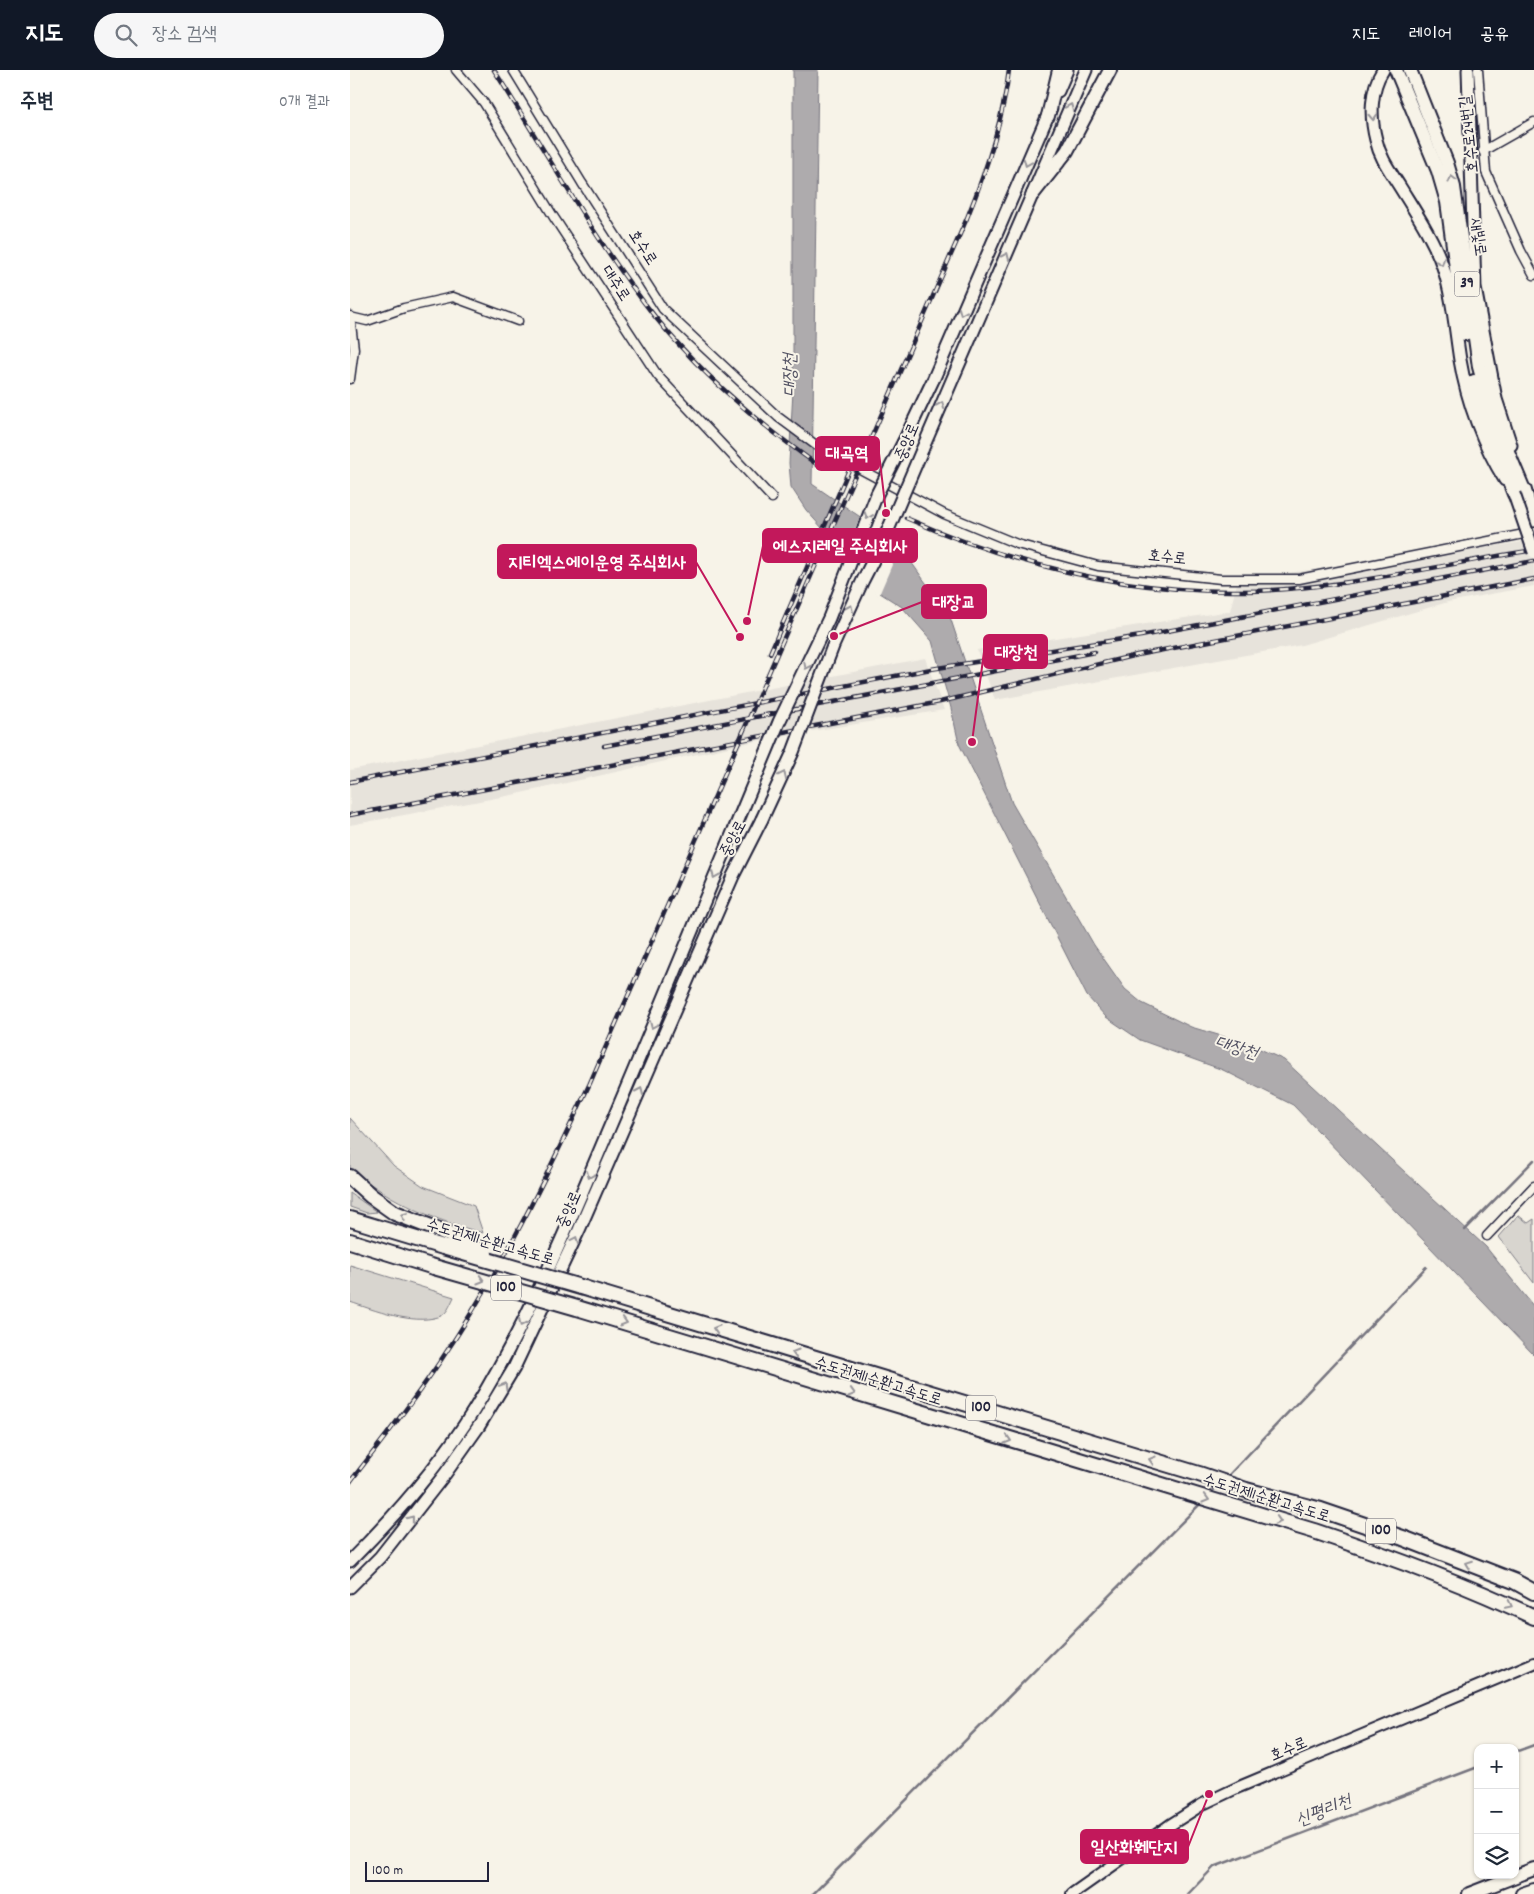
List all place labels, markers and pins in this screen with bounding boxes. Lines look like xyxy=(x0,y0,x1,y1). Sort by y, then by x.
callout: 대곡역 xyxy=(816,437,879,470)
callout: 에스지레일 주식회사 xyxy=(763,529,917,562)
callout: 지티엑스에이운영 주식회사 xyxy=(498,545,696,578)
callout: 대장교 xyxy=(922,585,986,618)
callout: 대장천 xyxy=(984,635,1047,668)
callout: 일산화훼단지 xyxy=(1081,1830,1188,1863)

